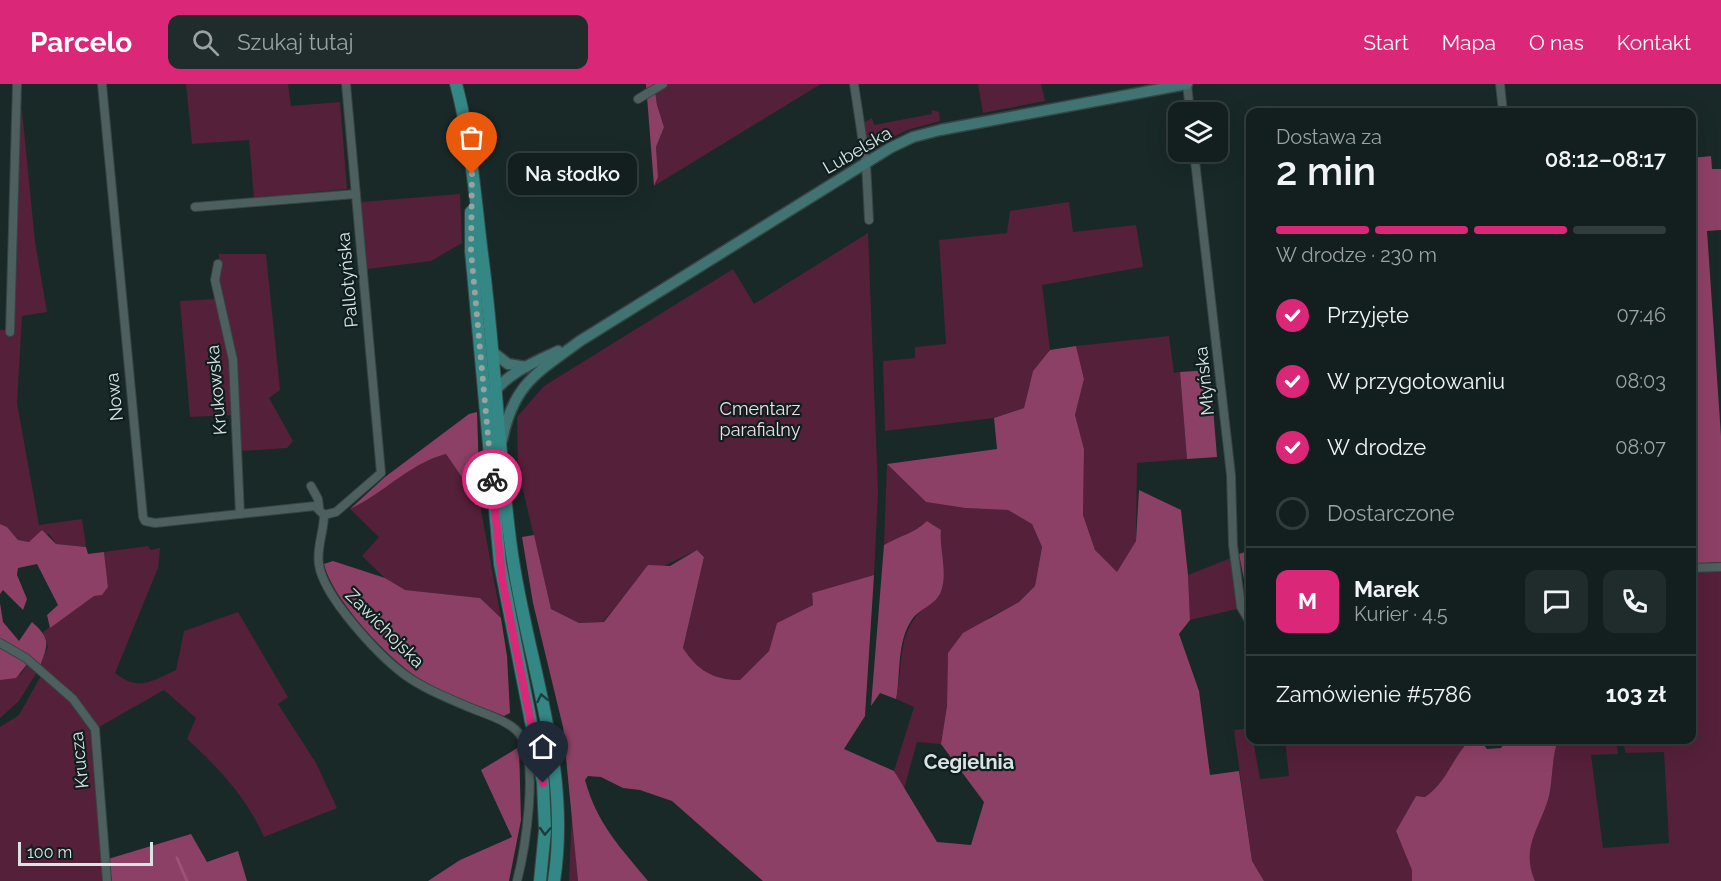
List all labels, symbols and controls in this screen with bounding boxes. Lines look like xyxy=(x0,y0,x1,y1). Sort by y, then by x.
search box xyxy=(168,15,588,69)
text: Parcelo xyxy=(30,26,132,59)
icon: search xyxy=(189,26,222,59)
text: Szukaj tutaj xyxy=(237,29,353,55)
text: Start xyxy=(1363,30,1409,55)
text: Mapa xyxy=(1442,30,1496,55)
text: O nas xyxy=(1529,30,1584,55)
text: Kontakt xyxy=(1617,30,1691,55)
map controls xyxy=(1168,102,1228,162)
button: layers xyxy=(1168,102,1228,162)
pin xyxy=(446,112,497,174)
icon: bag xyxy=(455,121,488,154)
street label: Lubelska xyxy=(819,122,895,178)
text: Dostawa za xyxy=(1276,125,1382,149)
text: 08:12–08:17 xyxy=(1545,146,1666,172)
text: 2 min xyxy=(1276,148,1376,194)
callout: Na słodko xyxy=(508,153,637,195)
text: Na słodko xyxy=(525,162,620,186)
street label: Pallotyńska xyxy=(332,231,362,329)
text: W drodze · 230 m xyxy=(1276,243,1437,267)
icon: check xyxy=(1276,299,1309,332)
text: Przyjęte xyxy=(1327,302,1409,328)
text: 07:46 xyxy=(1616,303,1666,327)
street label: Krukowska xyxy=(202,344,230,436)
street label: Młyńska xyxy=(1190,346,1218,416)
icon: check xyxy=(1276,365,1309,398)
text: W przygotowaniu xyxy=(1327,368,1505,394)
text: 08:03 xyxy=(1615,369,1666,393)
street label: Nowa xyxy=(101,372,127,422)
park label: Cmentarz parafialny xyxy=(720,398,801,440)
icon: check xyxy=(1276,431,1309,464)
text: W drodze xyxy=(1327,434,1426,460)
text: 08:07 xyxy=(1615,435,1666,459)
courier xyxy=(462,449,522,509)
icon: bike xyxy=(476,463,509,496)
text: Dostarczone xyxy=(1327,500,1455,526)
button: chat xyxy=(1525,570,1588,633)
button: phone xyxy=(1603,570,1666,633)
text: Marek xyxy=(1354,576,1419,602)
street label: Zawichojska xyxy=(341,584,429,672)
text: M xyxy=(1298,588,1317,614)
text: Kurier · 4.5 xyxy=(1354,602,1448,626)
text: Zamówienie #5786 xyxy=(1276,681,1471,707)
text: 103 zł xyxy=(1606,681,1666,707)
one-way arrow xyxy=(536,694,549,704)
pin xyxy=(517,721,568,783)
street label: Krucza xyxy=(66,730,92,790)
icon: home xyxy=(526,730,559,763)
district label: Cegielnia xyxy=(924,750,1014,774)
one-way arrow xyxy=(539,827,551,836)
scale bar xyxy=(18,839,153,866)
text: 100 m xyxy=(27,843,72,862)

